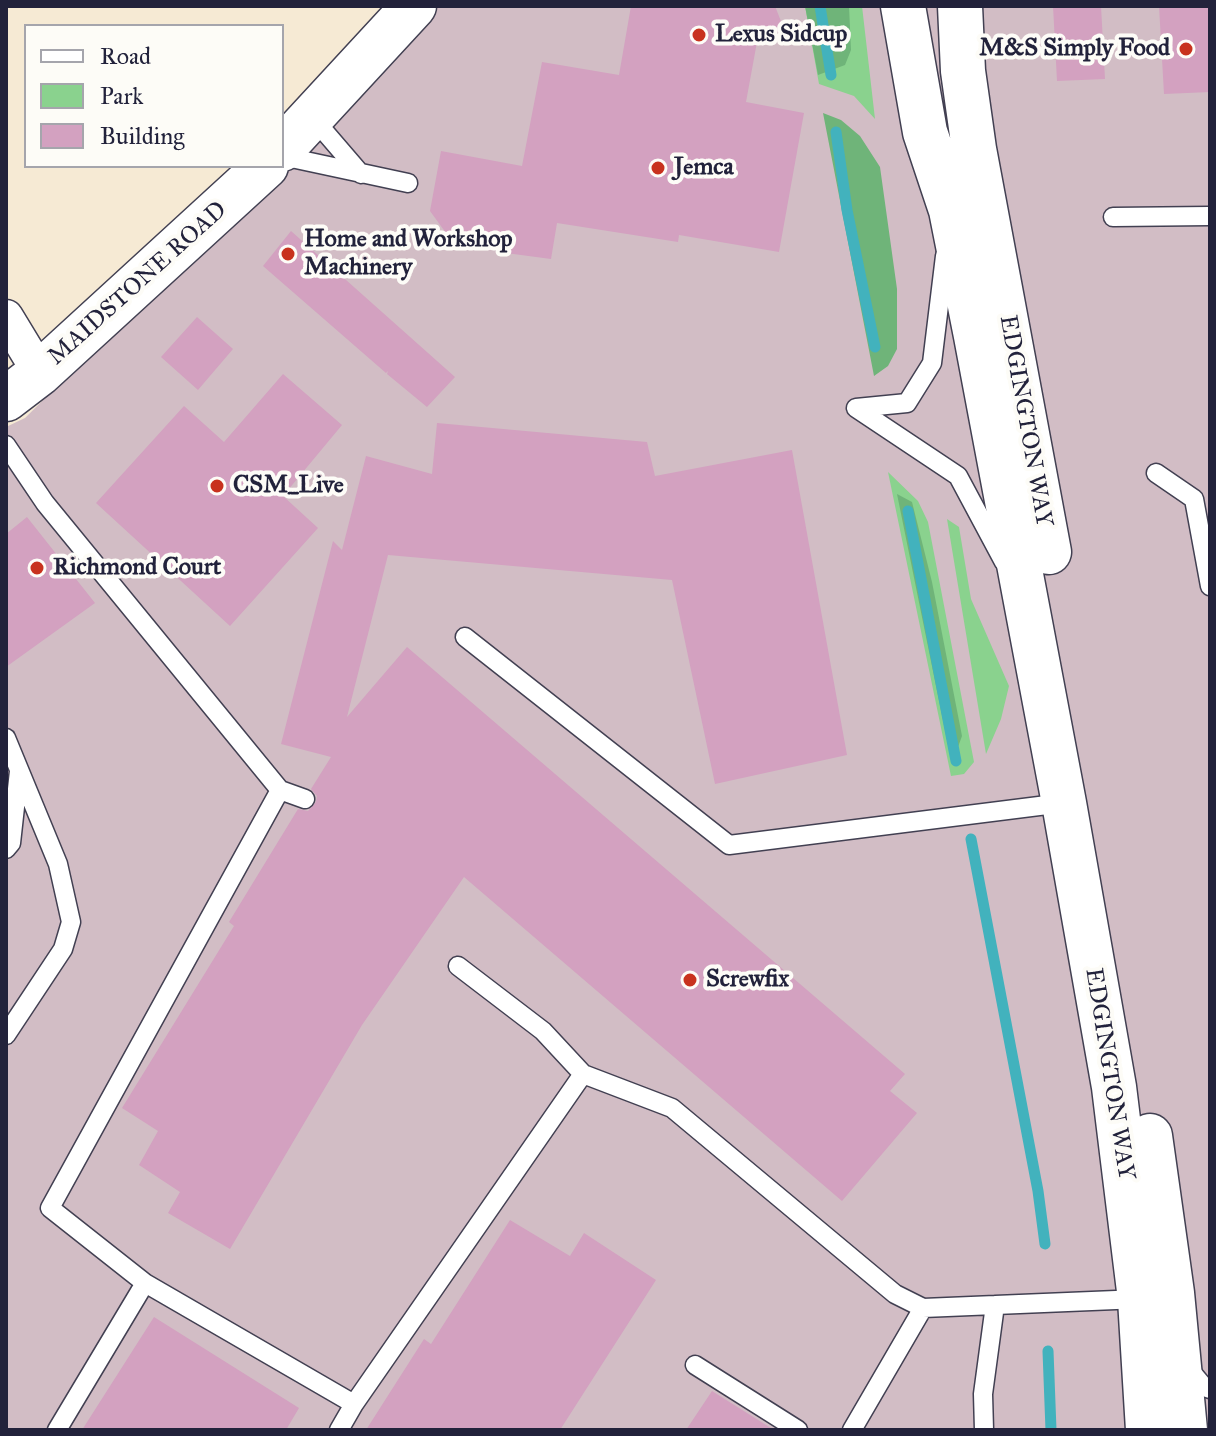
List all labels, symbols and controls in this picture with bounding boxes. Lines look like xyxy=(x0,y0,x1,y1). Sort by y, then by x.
place label: Lexus Sidcup xyxy=(715,21,847,49)
legend xyxy=(24,24,284,168)
marker: Lexus Sidcup xyxy=(690,26,708,44)
place label: M&S Simply Food xyxy=(979,35,1170,63)
marker: M&S Simply Food xyxy=(1177,40,1195,58)
text: Road xyxy=(100,41,151,71)
text: Park xyxy=(100,81,143,111)
text: Building xyxy=(100,121,185,151)
place label: Jemca xyxy=(674,154,734,182)
marker: Jemca xyxy=(649,159,667,177)
street label: MAIDSTONE ROAD xyxy=(43,196,233,372)
place label: Home and Workshop Machinery xyxy=(304,226,512,282)
marker: Home and Workshop Machinery xyxy=(279,245,297,263)
street label: EDGINGTON WAY xyxy=(992,313,1058,529)
place label: CSM_Live xyxy=(233,472,344,500)
marker: CSM_Live xyxy=(208,477,226,495)
place label: Richmond Court xyxy=(53,554,221,582)
marker: Richmond Court xyxy=(28,559,46,577)
place label: Screwfix xyxy=(706,966,789,994)
street label: EDGINGTON WAY xyxy=(1078,966,1140,1182)
marker: Screwfix xyxy=(681,971,699,989)

